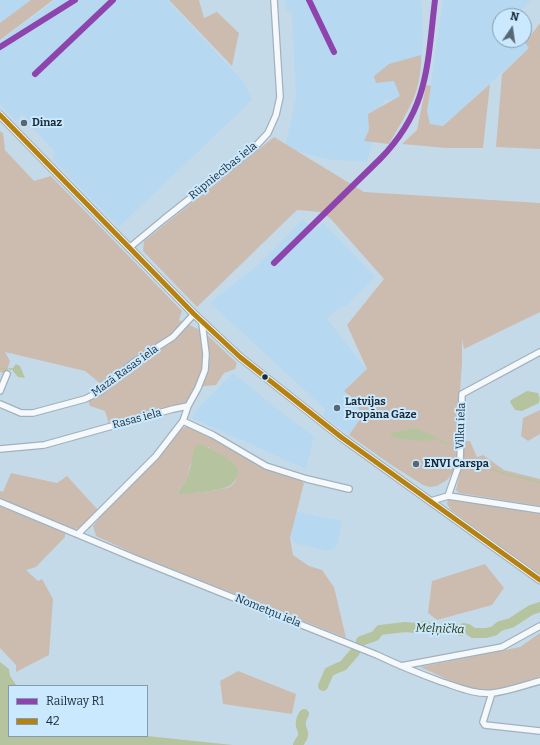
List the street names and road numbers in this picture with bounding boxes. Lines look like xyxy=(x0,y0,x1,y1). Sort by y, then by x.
street label: Rūpniecības iela xyxy=(186,140,260,202)
street label: Mazā Rasas iela xyxy=(89,342,161,400)
street label: Vilku iela xyxy=(454,402,468,450)
street label: Rasas iela xyxy=(111,406,163,432)
street label: Nometņu iela xyxy=(233,592,303,630)

